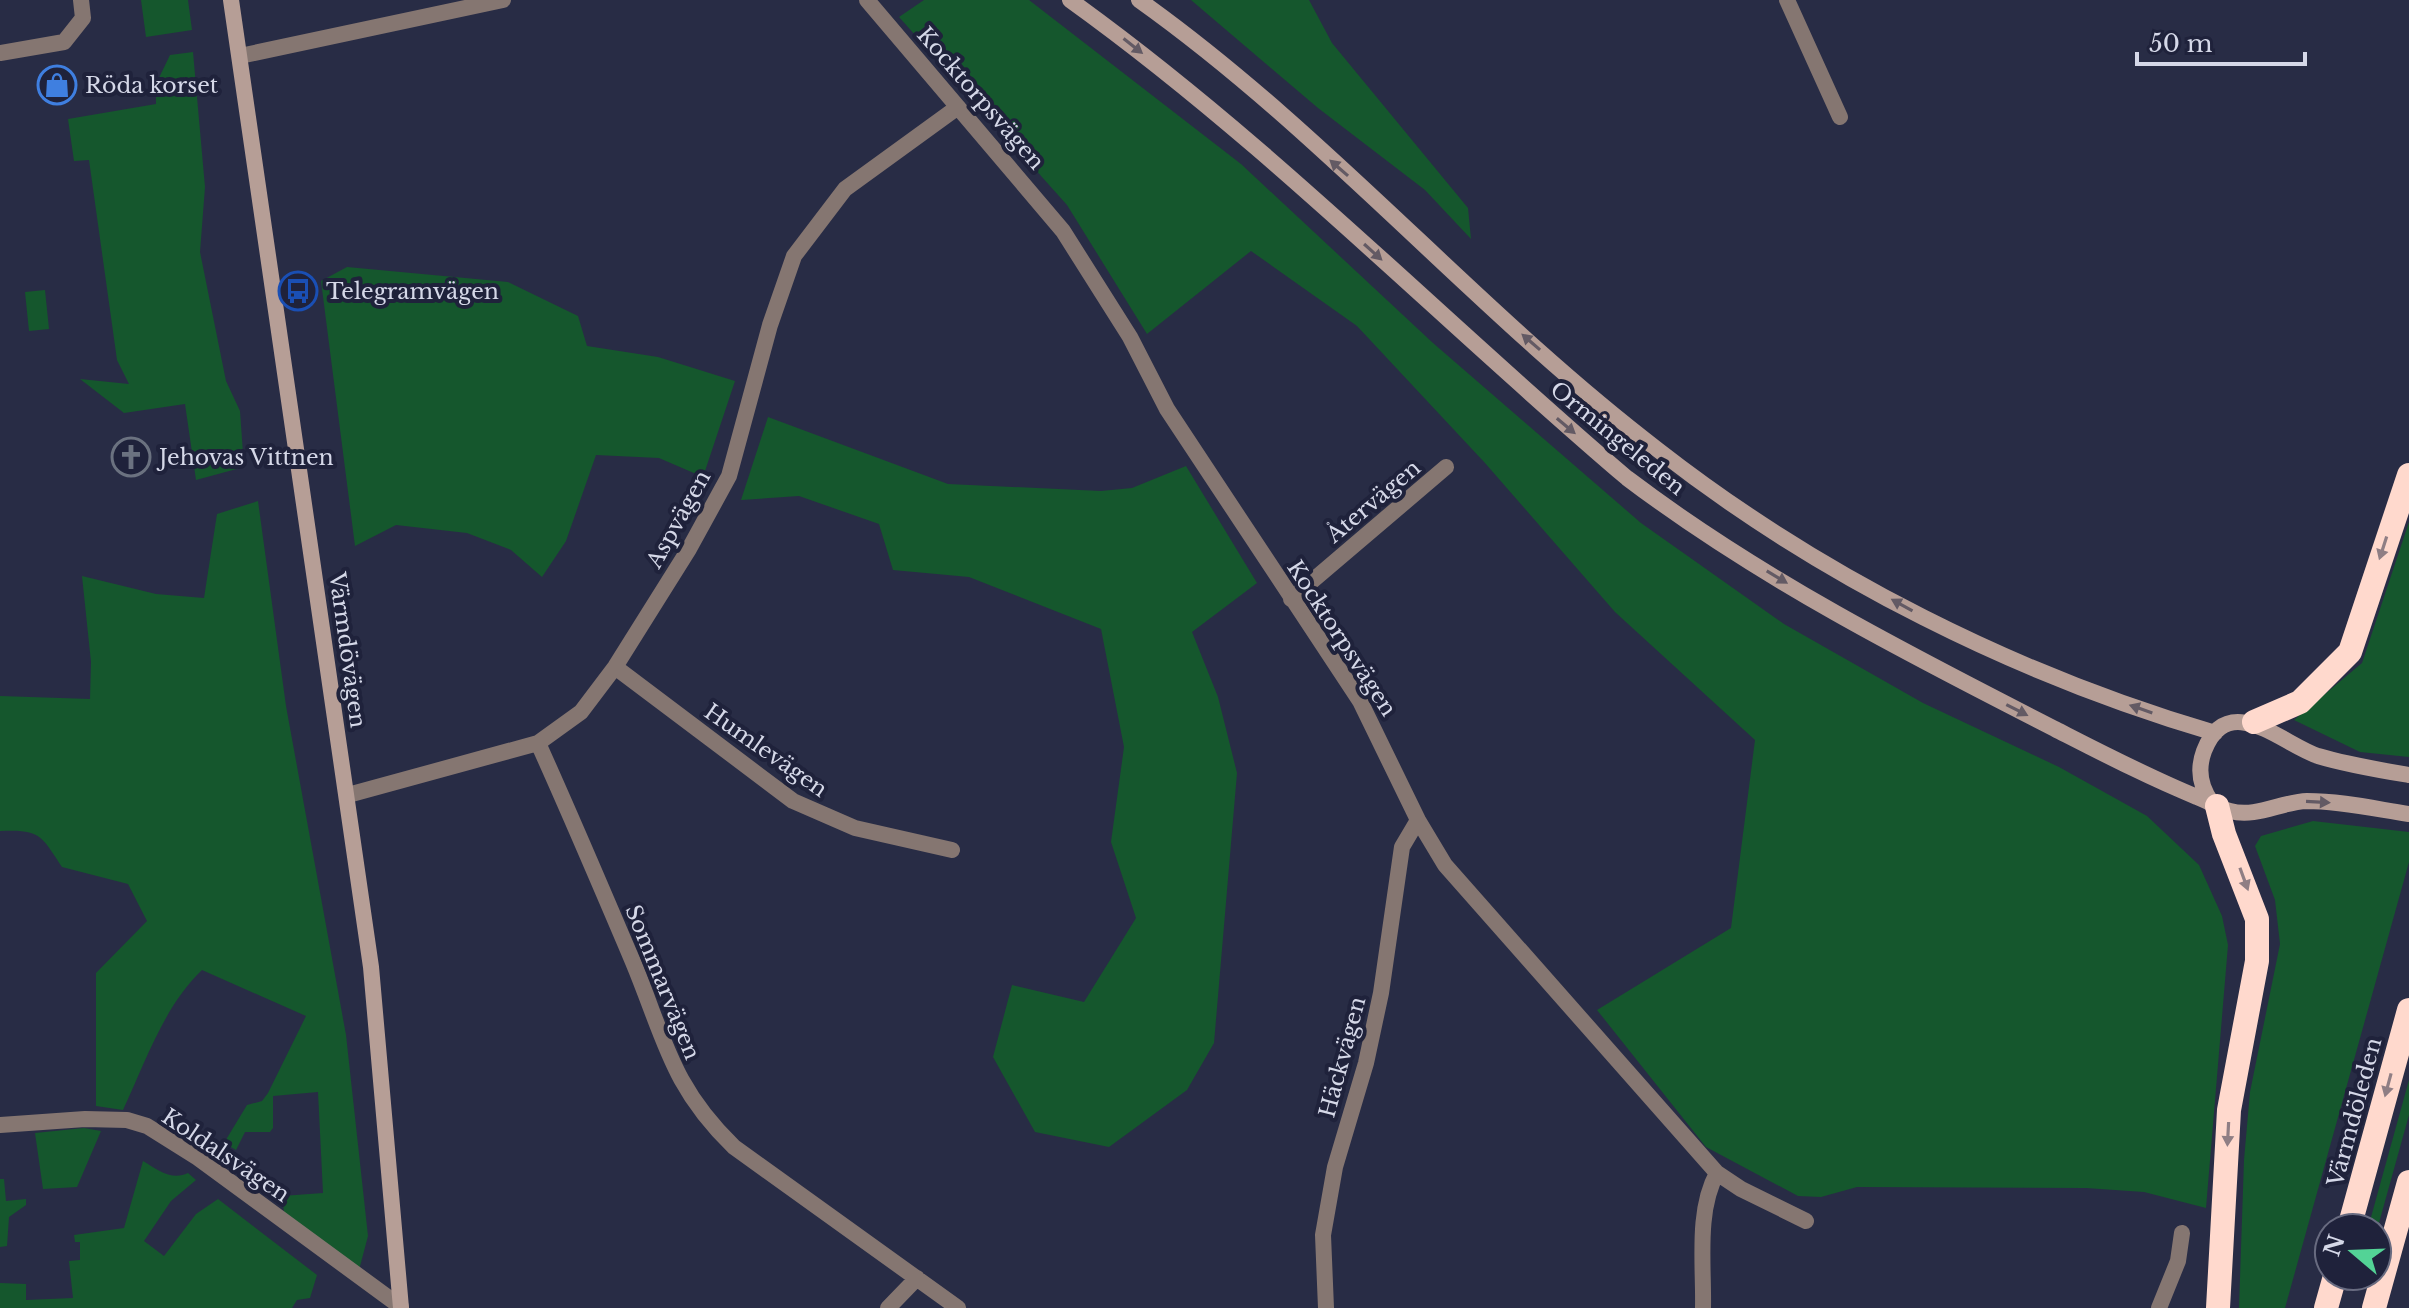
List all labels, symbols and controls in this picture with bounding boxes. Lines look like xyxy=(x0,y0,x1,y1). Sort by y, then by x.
scale bar xyxy=(2137,16,2305,66)
street label: Kocktorpsvägen xyxy=(911,21,1050,175)
text: 50 m xyxy=(2149,29,2213,58)
one-way arrow xyxy=(1123,37,1143,53)
shop icon: Röda korset xyxy=(36,64,78,106)
place label: Röda korset xyxy=(85,72,219,99)
one-way arrow xyxy=(1329,159,1349,177)
one-way arrow xyxy=(1363,243,1382,261)
bus stop icon: Telegramvägen xyxy=(277,270,319,312)
place label: Telegramvägen xyxy=(326,278,499,305)
one-way arrow xyxy=(1522,334,1541,352)
street label: Ormingeleden xyxy=(1545,376,1691,501)
one-way arrow xyxy=(1556,417,1576,434)
church icon: Jehovas Vittnen xyxy=(110,436,152,478)
place label: Jehovas Vittnen xyxy=(156,444,334,471)
street label: Återvägen xyxy=(1320,454,1426,549)
street label: Aspvägen xyxy=(640,466,716,574)
one-way arrow xyxy=(2376,537,2389,561)
street label: Kocktorpsvägen xyxy=(1281,555,1402,721)
street label: Värmdövägen xyxy=(323,570,372,729)
one-way arrow xyxy=(1766,570,1788,584)
one-way arrow xyxy=(1891,598,1914,612)
street label: Humlevägen xyxy=(699,698,832,803)
one-way arrow xyxy=(2128,702,2152,714)
one-way arrow xyxy=(2006,703,2029,717)
one-way arrow xyxy=(2306,796,2331,809)
one-way arrow xyxy=(2238,867,2250,891)
street label: Sommarvägen xyxy=(619,901,706,1064)
street label: Häckvägen xyxy=(1313,994,1372,1121)
street label: Värmdöleden xyxy=(2321,1035,2387,1191)
one-way arrow xyxy=(2382,1072,2394,1097)
street label: Koldalsvägen xyxy=(157,1103,295,1208)
one-way arrow xyxy=(2221,1122,2234,1147)
north arrow xyxy=(2313,1212,2393,1292)
text: N xyxy=(2318,1231,2351,1260)

